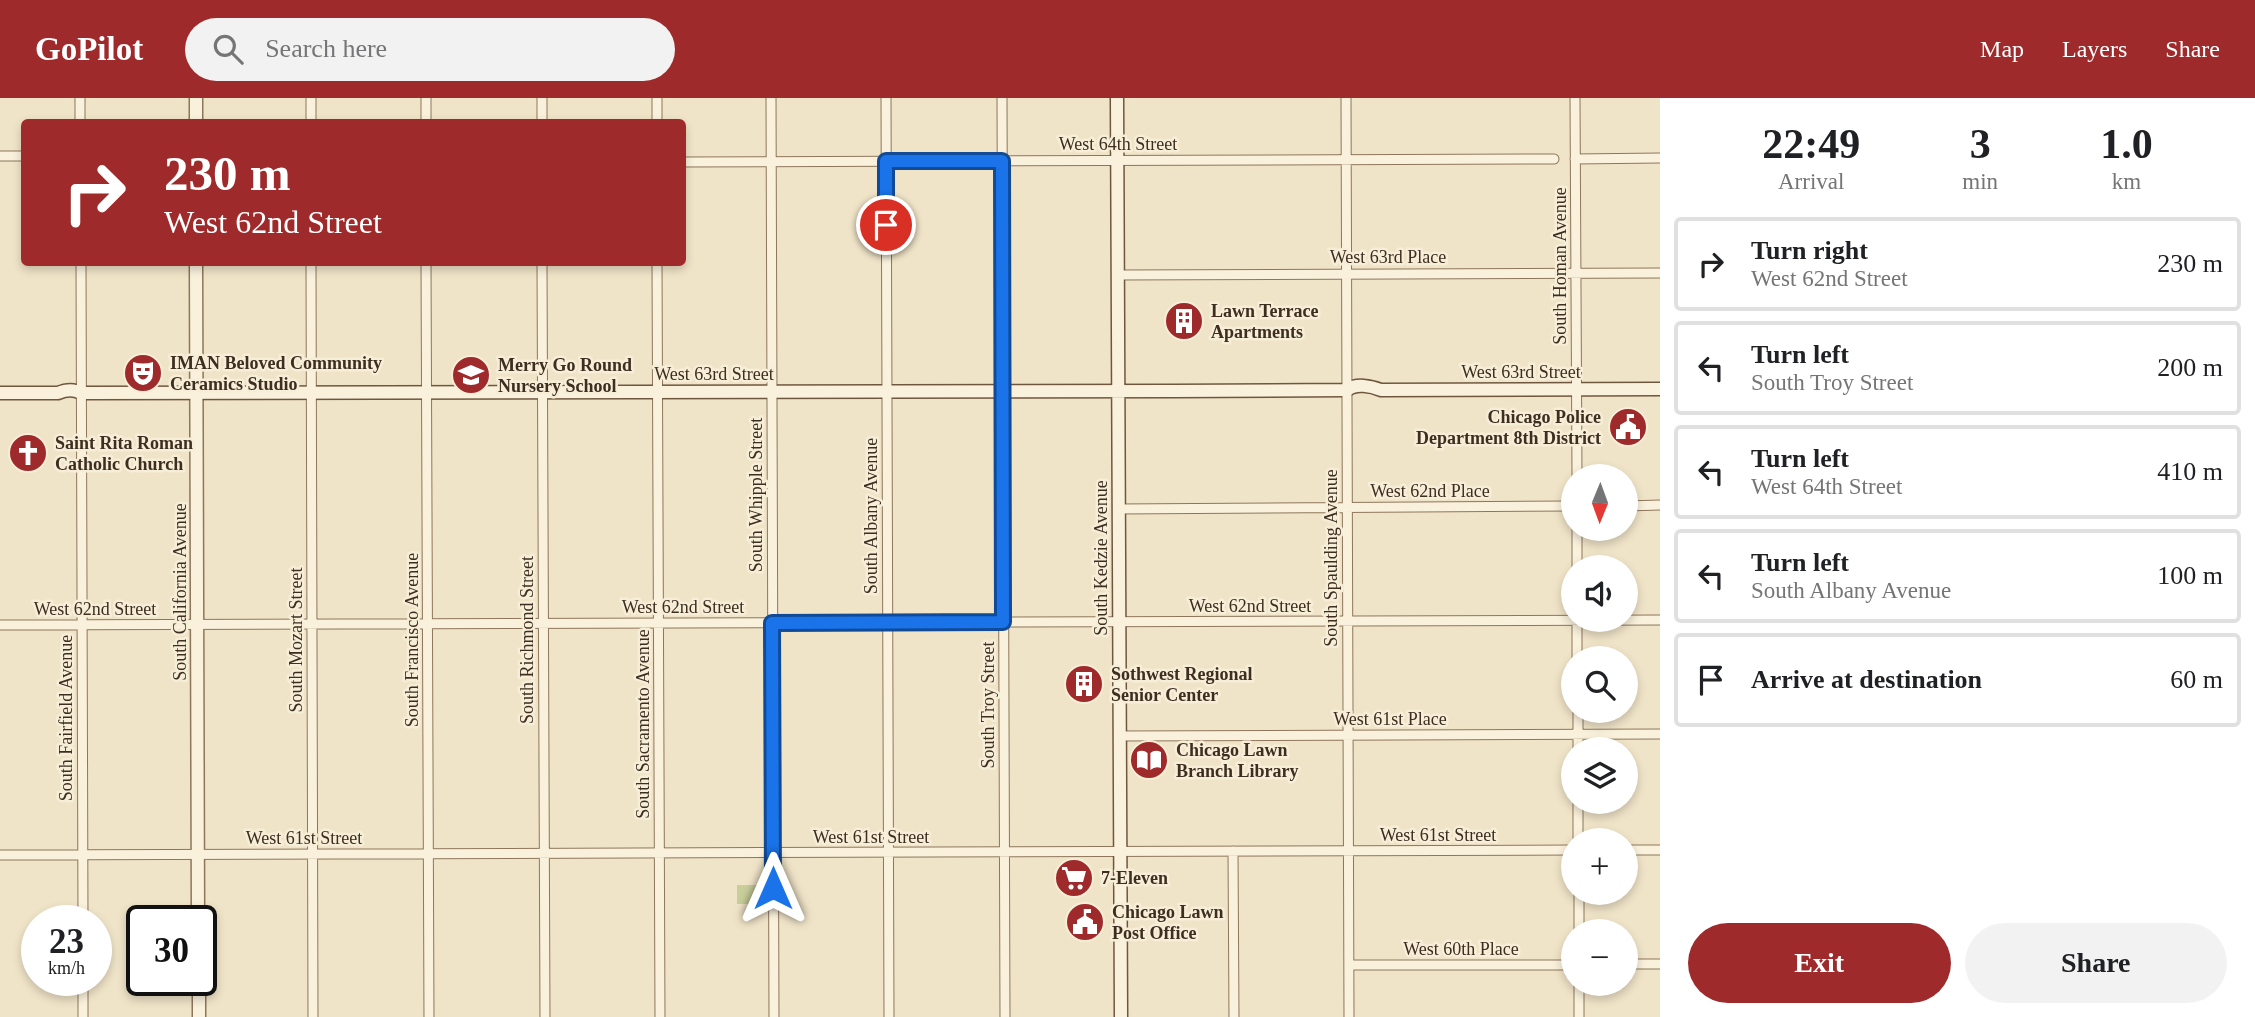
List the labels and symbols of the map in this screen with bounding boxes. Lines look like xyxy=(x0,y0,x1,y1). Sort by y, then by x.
street label: West 64th Street xyxy=(1059,134,1177,154)
street label: South Homan Avenue xyxy=(1550,187,1570,345)
pin xyxy=(856,195,916,255)
street label: West 63rd Place xyxy=(1330,247,1446,267)
building icon: Lawn Terrace Apartments xyxy=(1163,300,1205,342)
place label: Lawn Terrace Apartments xyxy=(1211,301,1319,342)
theatre icon: IMAN Beloved Community Ceramics Studio xyxy=(122,352,164,394)
place label: IMAN Beloved Community Ceramics Studio xyxy=(170,353,382,394)
school or university icon: Merry Go Round Nursery School xyxy=(450,354,492,396)
place label: Merry Go Round Nursery School xyxy=(498,355,632,396)
street label: West 63rd Street xyxy=(1461,362,1581,382)
street label: West 63rd Street xyxy=(654,364,774,384)
public building icon: Chicago Police Department 8th District xyxy=(1607,406,1649,448)
place label: Chicago Police Department 8th District xyxy=(1416,407,1601,448)
street label: South Whipple Street xyxy=(746,418,766,572)
church icon: Saint Rita Roman Catholic Church xyxy=(7,432,49,474)
place label: Saint Rita Roman Catholic Church xyxy=(55,433,193,474)
street label: South Albany Avenue xyxy=(861,438,881,594)
north arrow xyxy=(1561,464,1638,541)
street label: South Spaulding Avenue xyxy=(1321,469,1341,647)
street label: South Kedzie Avenue xyxy=(1091,480,1111,636)
street label: West 62nd Place xyxy=(1370,481,1490,501)
street label: South California Avenue xyxy=(170,503,190,681)
street label: South Francisco Avenue xyxy=(402,553,422,727)
street label: South Richmond Street xyxy=(517,556,537,724)
street label: South Mozart Street xyxy=(286,568,306,712)
street label: West 62nd Street xyxy=(1189,596,1311,616)
street label: West 62nd Street xyxy=(622,597,744,617)
street label: West 62nd Street xyxy=(34,599,156,619)
street label: South Sacramento Avenue xyxy=(633,629,653,819)
street label: South Fairfield Avenue xyxy=(56,635,76,801)
street label: South Troy Street xyxy=(978,641,998,769)
building icon: Sothwest Regional Senior Center xyxy=(1063,663,1105,705)
place label: Sothwest Regional Senior Center xyxy=(1111,664,1253,705)
street label: West 61st Place xyxy=(1333,709,1447,729)
library icon: Chicago Lawn Branch Library xyxy=(1128,739,1170,781)
place label: Chicago Lawn Branch Library xyxy=(1176,740,1299,781)
street label: West 61st Street xyxy=(1380,825,1496,845)
street label: West 61st Street xyxy=(813,827,929,847)
street label: West 61st Street xyxy=(246,828,362,848)
position arrow xyxy=(736,851,810,925)
supermarket icon: 7-Eleven xyxy=(1053,857,1095,899)
place label: 7-Eleven xyxy=(1101,868,1168,888)
public building icon: Chicago Lawn Post Office xyxy=(1064,901,1106,943)
place label: Chicago Lawn Post Office xyxy=(1112,902,1224,943)
speed limit sign: 30 xyxy=(126,905,217,996)
street label: West 60th Place xyxy=(1403,939,1519,959)

